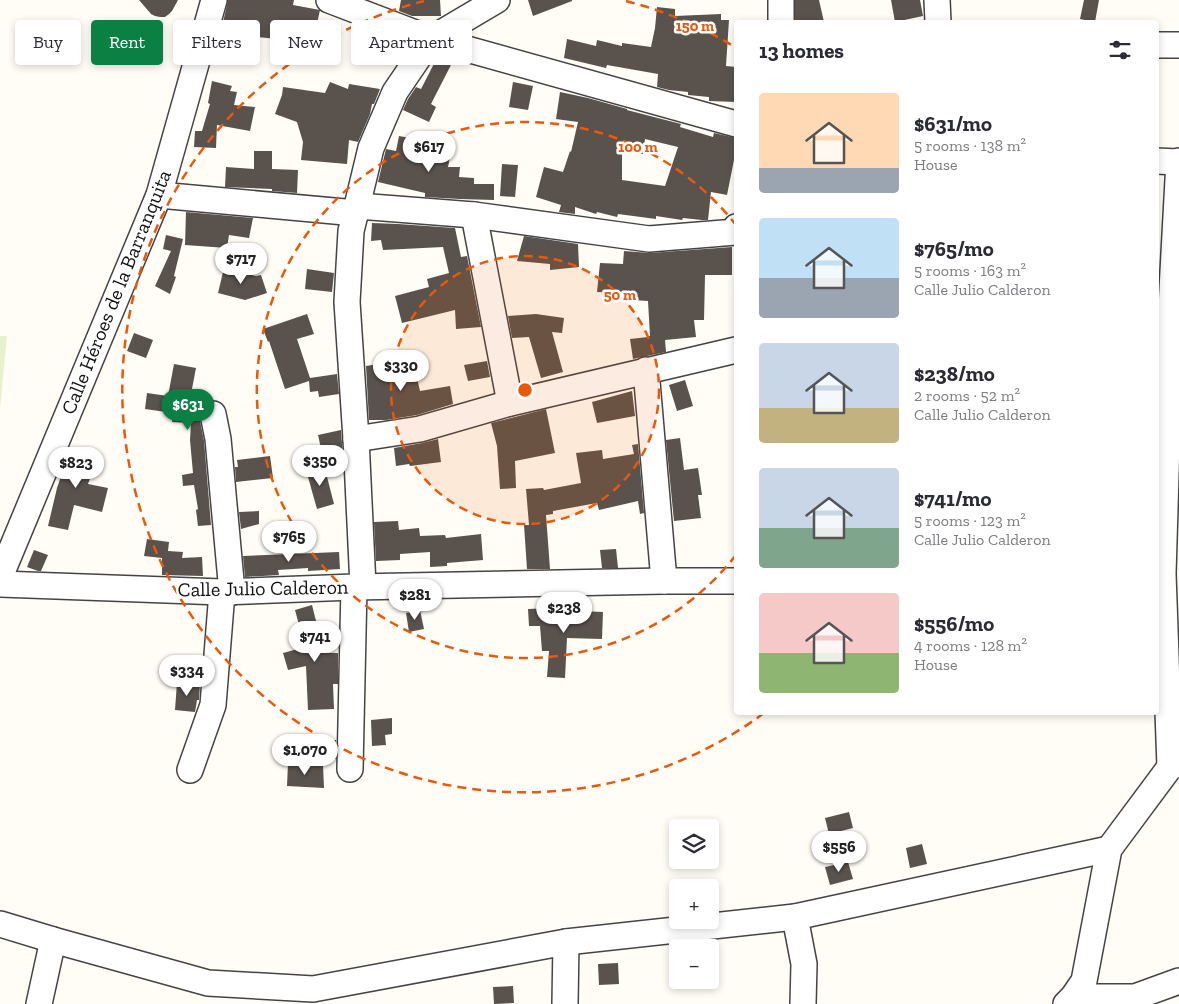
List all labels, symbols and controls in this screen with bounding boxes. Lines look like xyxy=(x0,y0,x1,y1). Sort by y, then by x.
text: 150 m xyxy=(676,17,714,35)
chip: Buy xyxy=(15,20,81,65)
chip: Rent xyxy=(91,20,163,65)
chip: Filters xyxy=(173,20,260,65)
chip: New xyxy=(270,20,341,65)
chip: Apartment xyxy=(351,20,472,65)
icon: filters xyxy=(1106,36,1134,64)
text: 13 homes xyxy=(759,38,844,63)
text: $631/mo xyxy=(914,111,992,136)
icon: home xyxy=(799,113,859,173)
pin: $617 xyxy=(399,130,459,173)
text: 5 rooms · 138 m² xyxy=(914,136,1026,155)
text: $617 xyxy=(414,137,444,156)
text: 100 m xyxy=(618,138,658,156)
text: House xyxy=(914,155,957,174)
street label: Calle Héroes de la Barranquita xyxy=(56,166,176,418)
text: $765/mo xyxy=(914,236,994,261)
icon: home xyxy=(799,238,859,298)
pin: $717 xyxy=(211,242,271,285)
text: $717 xyxy=(226,249,256,268)
text: 5 rooms · 163 m² xyxy=(914,261,1026,280)
text: Calle Julio Calderon xyxy=(914,280,1051,299)
text: 50 m xyxy=(604,286,636,304)
pin: $330 xyxy=(371,350,431,392)
text: $330 xyxy=(384,356,418,375)
text: $238/mo xyxy=(914,361,995,386)
icon: home xyxy=(799,363,859,423)
centre of rings xyxy=(516,381,534,399)
text: 2 rooms · 52 m² xyxy=(914,386,1020,405)
pin: $631 xyxy=(158,388,218,431)
text: $631 xyxy=(172,395,204,414)
text: Calle Julio Calderon xyxy=(914,405,1051,424)
pin: $350 xyxy=(290,444,350,487)
pin: $823 xyxy=(46,446,106,489)
text: $350 xyxy=(303,451,337,470)
text: $823 xyxy=(59,453,93,472)
text: $741/mo xyxy=(914,486,991,511)
icon: home xyxy=(799,488,859,548)
text: 5 rooms · 123 m² xyxy=(914,511,1026,530)
pin: $765 xyxy=(259,520,319,563)
text: $765 xyxy=(273,527,305,546)
text: Calle Julio Calderon xyxy=(914,530,1051,549)
street label: Calle Julio Calderon xyxy=(177,575,349,601)
pin: $281 xyxy=(385,578,445,621)
text: $281 xyxy=(399,585,431,604)
pin: $238 xyxy=(534,592,594,634)
text: $238 xyxy=(547,598,581,617)
text: $556/mo xyxy=(914,611,994,636)
icon: home xyxy=(799,613,859,673)
pin: $741 xyxy=(285,620,345,663)
text: $741 xyxy=(299,627,331,646)
text: 4 rooms · 128 m² xyxy=(914,636,1027,655)
pin: $334 xyxy=(157,654,217,697)
text: House xyxy=(914,655,957,674)
text: $334 xyxy=(170,661,204,680)
pin: $1,070 xyxy=(264,734,346,776)
text: $1,070 xyxy=(283,740,327,759)
map controls xyxy=(669,819,719,989)
button: layers xyxy=(669,819,719,869)
pin: $556 xyxy=(809,830,869,873)
text: $556 xyxy=(822,837,856,856)
button: + xyxy=(669,879,719,929)
button: − xyxy=(669,939,719,989)

